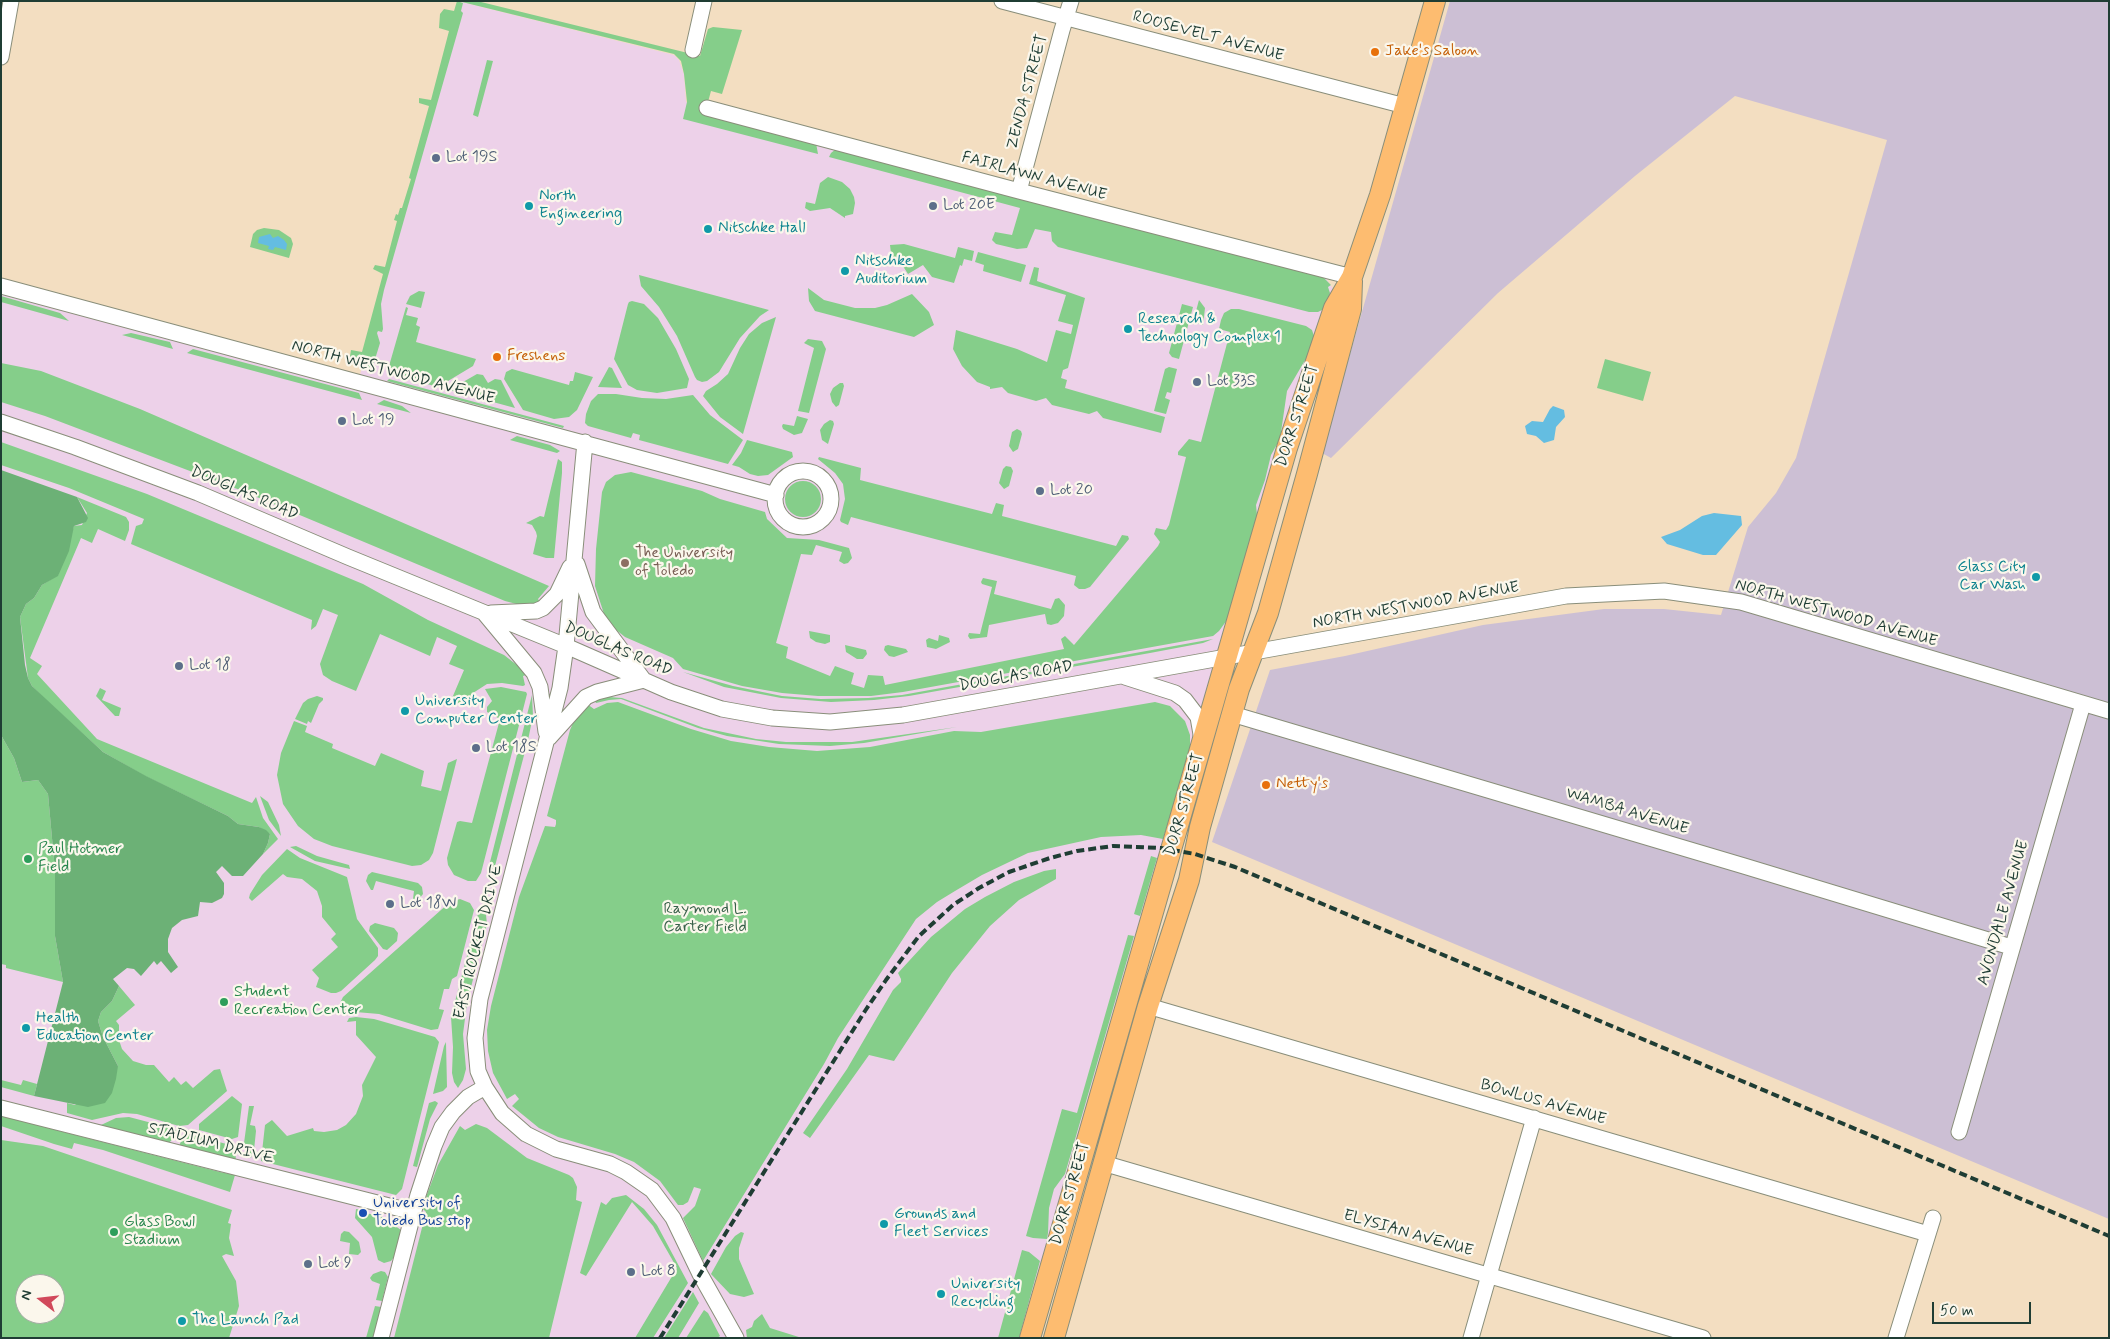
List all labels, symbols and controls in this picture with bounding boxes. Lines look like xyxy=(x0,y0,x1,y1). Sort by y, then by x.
street label: ROOSEVELT AVENUE xyxy=(1130,8,1286,66)
street label: ZENDA STREET xyxy=(1003,32,1053,152)
place label: Jake's Saloon xyxy=(1385,42,1479,62)
marker: Jake's Saloon xyxy=(1369,46,1381,58)
place label: Lot 19S xyxy=(446,148,497,168)
street label: FAIRLAWN AVENUE xyxy=(959,148,1109,206)
marker: Lot 19S xyxy=(430,152,442,164)
place label: North Engineering xyxy=(539,187,622,225)
place label: Lot 20E xyxy=(943,196,995,216)
marker: North Engineering xyxy=(523,200,535,212)
marker: Lot 20E xyxy=(927,200,939,212)
place label: Nitschke Hall xyxy=(718,219,805,239)
marker: Nitschke Hall xyxy=(702,223,714,235)
place label: Nitschke Auditorium xyxy=(855,252,927,290)
marker: Nitschke Auditorium xyxy=(839,265,851,277)
place label: Research & Technology Complex 1 xyxy=(1138,310,1281,348)
marker: Research & Technology Complex 1 xyxy=(1122,323,1134,335)
street label: NORTH WESTWOOD AVENUE xyxy=(289,337,497,409)
place label: Freshens xyxy=(507,347,565,367)
marker: Freshens xyxy=(491,351,503,363)
street label: DORR STREET xyxy=(1272,362,1324,470)
place label: Lot 33S xyxy=(1207,372,1256,392)
marker: Lot 33S xyxy=(1191,376,1203,388)
place label: Lot 19 xyxy=(352,411,395,431)
marker: Lot 19 xyxy=(336,415,348,427)
street label: DOUGLAS ROAD xyxy=(187,463,301,525)
place label: Lot 20 xyxy=(1050,481,1093,501)
marker: Lot 20 xyxy=(1034,485,1046,497)
place label: The University of Toledo xyxy=(635,544,733,582)
marker: The University of Toledo xyxy=(619,557,631,569)
place label: Glass City Car Wash xyxy=(1957,558,2026,596)
marker: Glass City Car Wash xyxy=(2030,571,2042,583)
street label: NORTH WESTWOOD AVENUE xyxy=(1733,576,1939,652)
street label: NORTH WESTWOOD AVENUE xyxy=(1311,578,1521,634)
street label: DOUGLAS ROAD xyxy=(561,619,675,681)
place label: Lot 18 xyxy=(189,656,231,676)
street label: DOUGLAS ROAD xyxy=(957,658,1075,696)
marker: Lot 18 xyxy=(173,660,185,672)
place label: University Computer Center xyxy=(415,692,537,730)
marker: University Computer Center xyxy=(399,705,411,717)
place label: Lot 18S xyxy=(486,738,537,758)
marker: Lot 18S xyxy=(470,742,482,754)
street label: DORR STREET xyxy=(1161,751,1209,859)
place label: Netty's xyxy=(1276,775,1328,795)
marker: Netty's xyxy=(1260,779,1272,791)
street label: WAMBA AVENUE xyxy=(1563,784,1691,840)
street label: AVONDALE AVENUE xyxy=(1974,838,2034,988)
place label: Paul Hotmer Field xyxy=(38,840,122,878)
marker: Paul Hotmer Field xyxy=(22,853,34,865)
street label: EAST ROCKET DRIVE xyxy=(450,863,508,1021)
place label: Lot 18W xyxy=(400,894,456,914)
marker: Lot 18W xyxy=(384,898,396,910)
park label: Raymond L. Carter Field xyxy=(663,900,747,938)
place label: Student Recreation Center xyxy=(234,983,361,1021)
marker: Student Recreation Center xyxy=(218,996,230,1008)
place label: Health Education Center xyxy=(36,1009,154,1047)
marker: Health Education Center xyxy=(20,1022,32,1034)
street label: BOWLUS AVENUE xyxy=(1478,1076,1608,1130)
street label: STADIUM DRIVE xyxy=(146,1119,276,1169)
street label: DORR STREET xyxy=(1047,1140,1095,1248)
place label: University of Toledo Bus stop xyxy=(373,1194,471,1232)
place label: Grounds and Fleet Services xyxy=(894,1205,988,1243)
street label: ELYSIAN AVENUE xyxy=(1341,1206,1475,1262)
marker: University of Toledo Bus stop xyxy=(357,1207,369,1219)
place label: Glass Bowl Stadium xyxy=(124,1213,195,1251)
marker: Grounds and Fleet Services xyxy=(878,1218,890,1230)
marker: Glass Bowl Stadium xyxy=(108,1226,120,1238)
place label: Lot 9 xyxy=(318,1254,352,1274)
marker: Lot 9 xyxy=(302,1258,314,1270)
place label: Lot 8 xyxy=(641,1262,676,1282)
marker: Lot 8 xyxy=(625,1266,637,1278)
north arrow xyxy=(15,1274,65,1324)
place label: University Recycling xyxy=(951,1275,1021,1313)
text: N xyxy=(17,1288,36,1302)
marker: University Recycling xyxy=(935,1288,947,1300)
scale bar xyxy=(1935,1292,2034,1324)
text: 50 m xyxy=(1940,1301,1974,1321)
place label: The Launch Pad xyxy=(192,1311,299,1331)
marker: The Launch Pad xyxy=(176,1315,188,1327)

